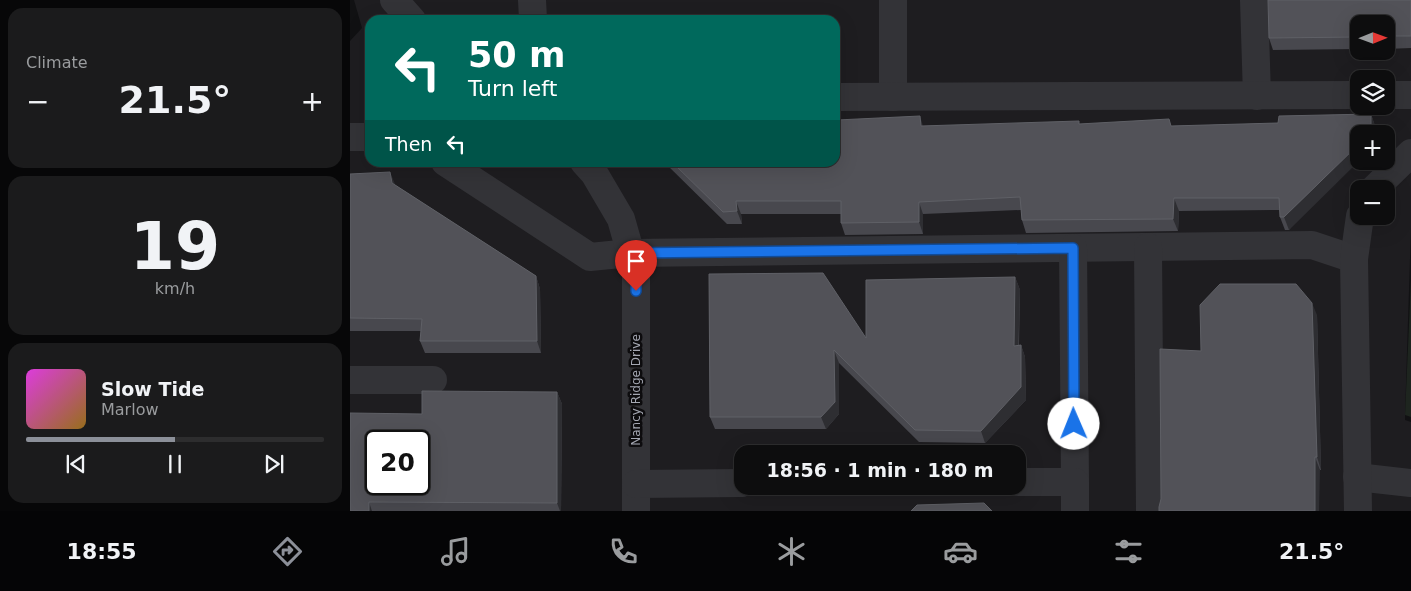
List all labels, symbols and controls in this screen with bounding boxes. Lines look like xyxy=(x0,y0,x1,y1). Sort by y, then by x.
north arrow xyxy=(1350,15,1395,60)
map controls xyxy=(1350,15,1395,225)
icon: left xyxy=(385,35,450,100)
text: 50 m xyxy=(468,35,565,75)
text: Climate xyxy=(26,53,88,72)
button: layers xyxy=(1350,70,1395,115)
text: Turn left xyxy=(468,76,557,101)
text: 21.5° xyxy=(119,78,231,122)
text: − xyxy=(26,85,49,118)
text: + xyxy=(301,85,324,118)
button: + xyxy=(1350,125,1395,170)
icon: left xyxy=(442,130,470,158)
text: Then xyxy=(385,133,432,155)
button: − xyxy=(1350,180,1395,225)
text: 19 xyxy=(130,209,220,284)
pin xyxy=(615,240,657,291)
icon: arrive xyxy=(622,247,650,275)
text: km/h xyxy=(155,279,195,298)
street label: Nancy Ridge Drive xyxy=(629,334,643,446)
text: Slow Tide xyxy=(101,378,204,400)
position arrow xyxy=(1047,397,1099,449)
text: Marlow xyxy=(101,400,159,419)
speed limit sign: 20 xyxy=(365,430,430,495)
icon: previous xyxy=(62,450,90,478)
icon: pause xyxy=(161,450,189,478)
icon: next xyxy=(260,450,288,478)
text: 18:56 · 1 min · 180 m xyxy=(766,459,994,481)
icon: directions xyxy=(270,534,305,569)
icon: music xyxy=(438,534,473,569)
icon: phone xyxy=(606,534,641,569)
icon: climate xyxy=(774,534,809,569)
icon: car xyxy=(943,534,978,569)
icon: filters xyxy=(1111,534,1146,569)
text: 18:55 xyxy=(67,539,137,564)
text: 21.5° xyxy=(1279,539,1344,564)

